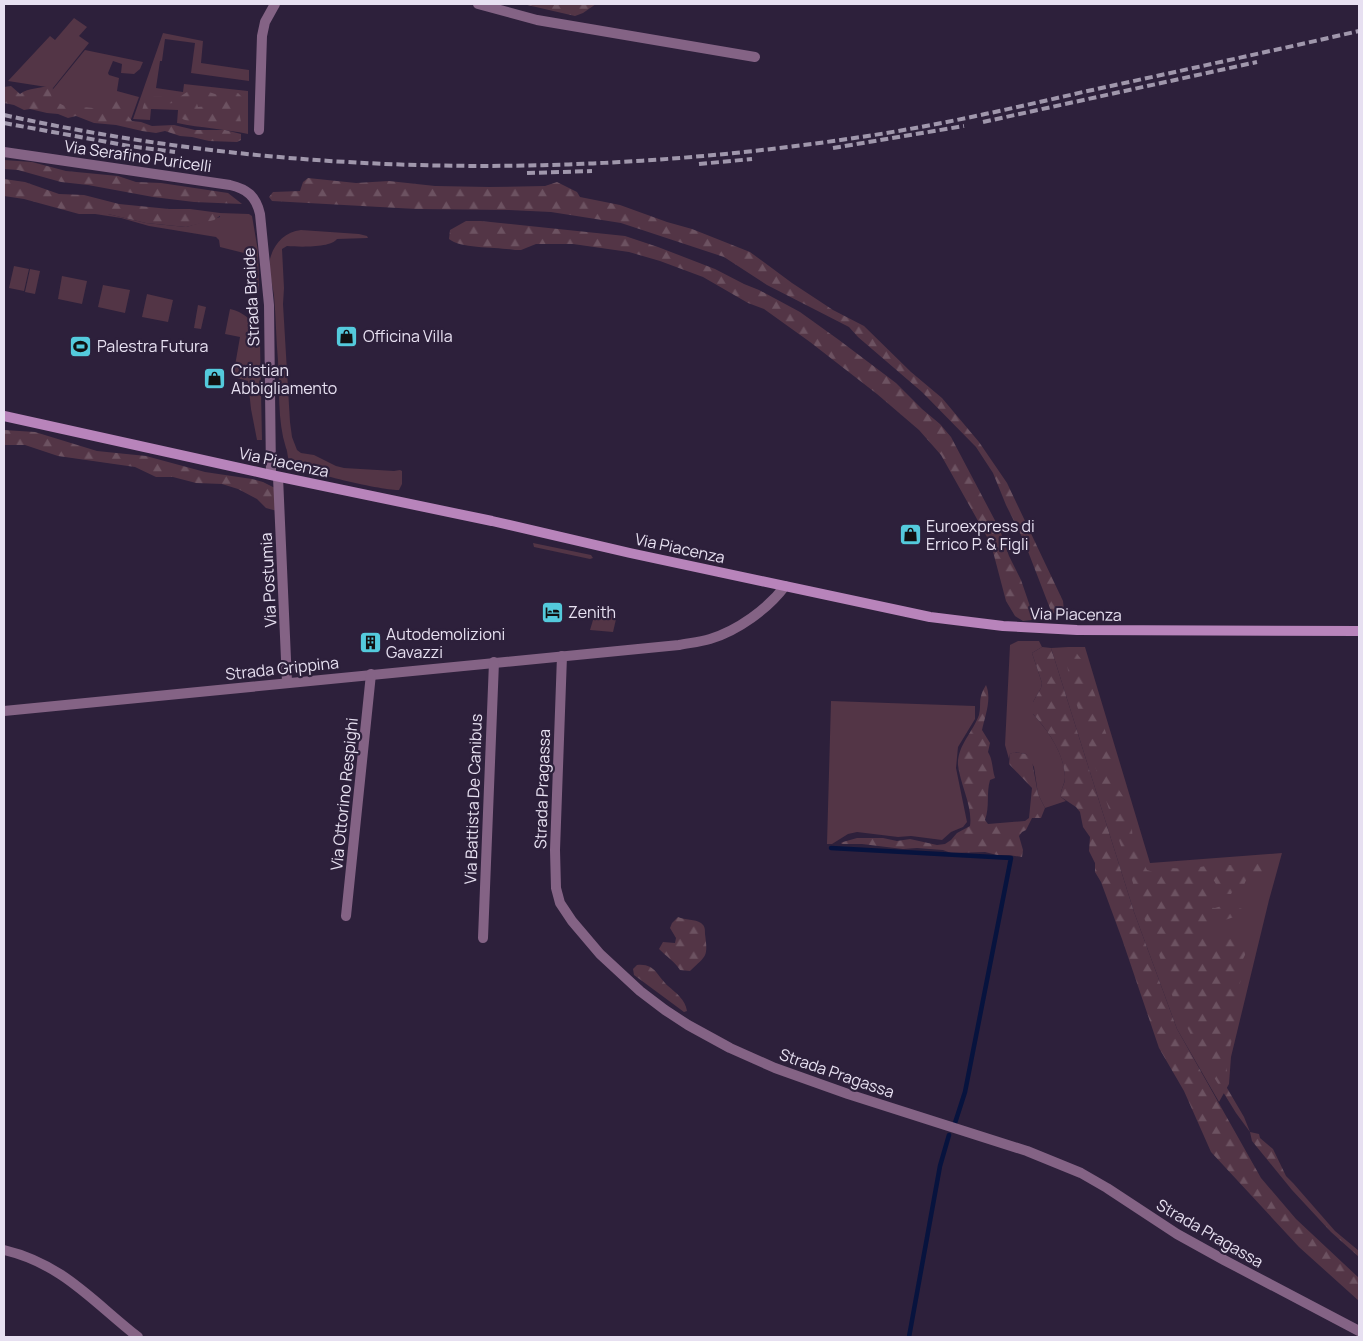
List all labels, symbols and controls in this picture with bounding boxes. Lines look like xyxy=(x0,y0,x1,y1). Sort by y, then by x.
street label: Via Serafino Puricelli xyxy=(63,135,213,177)
street label: Strada Braide xyxy=(237,247,265,347)
shop icon: Officina Villa xyxy=(335,324,359,348)
place label: Officina Villa xyxy=(363,325,453,347)
sports icon: Palestra Futura xyxy=(69,334,93,358)
place label: Palestra Futura xyxy=(97,335,208,357)
place label: Cristian Abbigliamento xyxy=(231,359,337,399)
shop icon: Cristian Abbigliamento xyxy=(203,367,227,391)
street label: Via Piacenza xyxy=(237,442,331,482)
place label: Euroexpress di Errico P. & Figli xyxy=(926,515,1035,555)
shop icon: Euroexpress di Errico P. & Figli xyxy=(898,523,922,547)
street label: Via Piacenza xyxy=(633,528,727,568)
street label: Via Postumia xyxy=(255,532,281,628)
hotel icon: Zenith xyxy=(540,600,564,624)
place label: Zenith xyxy=(568,601,616,623)
street label: Via Piacenza xyxy=(1030,602,1122,626)
place label: Autodemolizioni Gavazzi xyxy=(386,623,505,663)
building icon: Autodemolizioni Gavazzi xyxy=(358,631,382,655)
street label: Strada Grippina xyxy=(224,651,340,685)
street label: Via Battista De Canibus xyxy=(459,713,487,885)
street label: Via Ottorino Respighi xyxy=(325,717,363,871)
street label: Strada Pragassa xyxy=(529,729,555,849)
street label: Strada Pragassa xyxy=(777,1043,897,1103)
street label: Strada Pragassa xyxy=(1152,1193,1268,1273)

